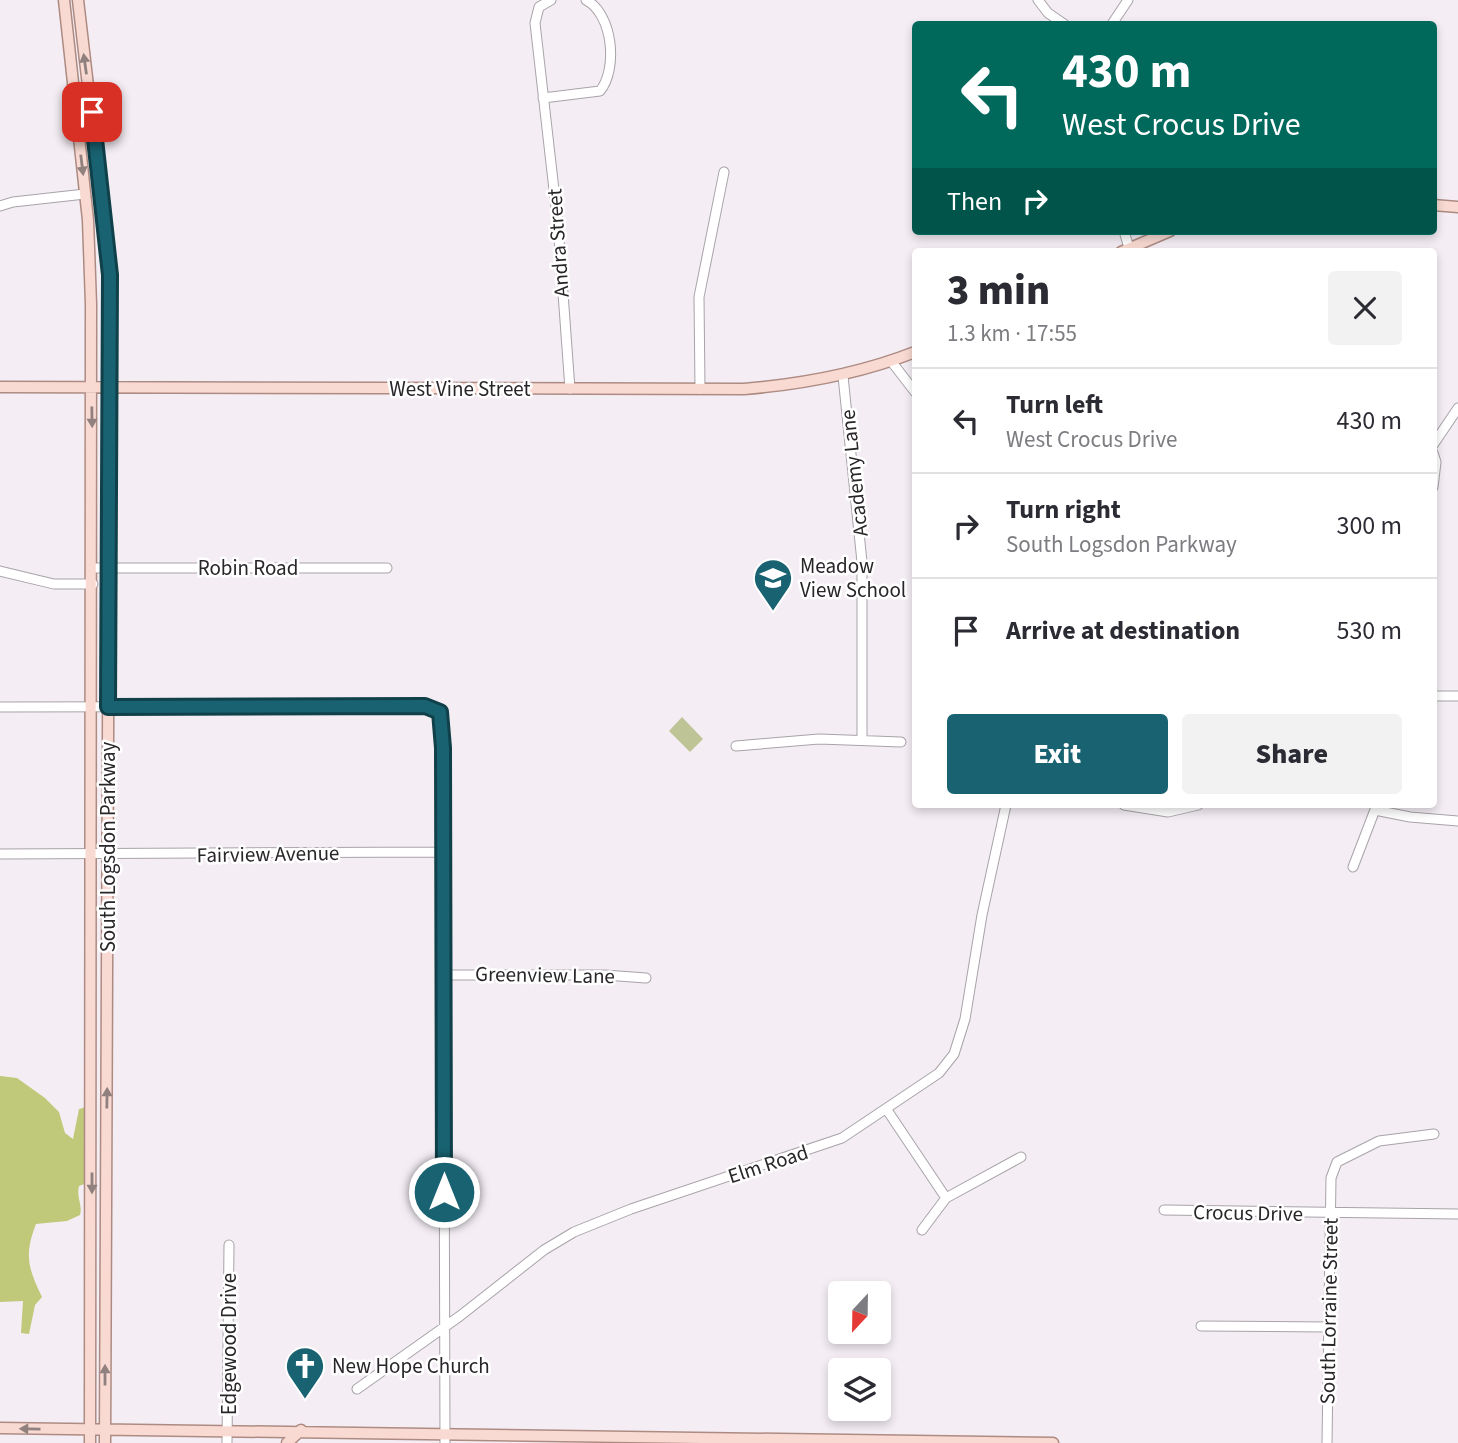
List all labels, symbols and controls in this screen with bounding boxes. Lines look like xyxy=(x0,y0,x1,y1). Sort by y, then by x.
text: 430 m xyxy=(1062,37,1191,107)
icon: left xyxy=(947,49,1038,140)
one-way arrow xyxy=(79,53,90,75)
pin xyxy=(62,82,122,142)
icon: arrive xyxy=(73,93,111,131)
text: West Crocus Drive xyxy=(1062,102,1301,148)
one-way arrow xyxy=(77,154,88,176)
icon: right xyxy=(1016,182,1054,220)
text: Then xyxy=(947,183,1002,220)
street label: Andra Street xyxy=(539,188,577,298)
text: 3 min xyxy=(947,261,1050,321)
button: close xyxy=(1328,271,1402,345)
text: 1.3 km · 17:55 xyxy=(947,317,1077,350)
street label: West Vine Street xyxy=(389,374,531,404)
text: Turn left xyxy=(1006,386,1103,423)
icon: left xyxy=(947,402,985,440)
text: 430 m xyxy=(1336,402,1402,439)
one-way arrow xyxy=(86,406,97,428)
street label: Academy Lane xyxy=(832,408,876,538)
text: West Crocus Drive xyxy=(1006,423,1177,456)
text: Turn right xyxy=(1006,491,1121,528)
icon: right xyxy=(947,507,985,545)
text: 300 m xyxy=(1336,507,1402,544)
text: South Logsdon Parkway xyxy=(1006,528,1237,561)
place label: Meadow View School xyxy=(800,551,906,605)
street label: Robin Road xyxy=(198,553,298,583)
school or university icon: Meadow View School xyxy=(752,557,794,612)
icon: arrive xyxy=(947,612,985,650)
text: Arrive at destination xyxy=(1006,612,1240,649)
text: 530 m xyxy=(1336,612,1402,649)
button: Exit xyxy=(947,714,1168,794)
button: Share xyxy=(1182,714,1402,794)
street label: South Logsdon Parkway xyxy=(93,741,123,952)
street label: Fairview Avenue xyxy=(196,838,340,870)
street label: Greenview Lane xyxy=(475,959,615,991)
one-way arrow xyxy=(101,1087,113,1109)
street label: Elm Road xyxy=(724,1137,812,1191)
position arrow xyxy=(407,1155,481,1229)
one-way arrow xyxy=(86,1173,98,1195)
street label: Crocus Drive xyxy=(1193,1197,1303,1229)
street label: South Lorraine Street xyxy=(1312,1217,1346,1405)
street label: Edgewood Drive xyxy=(214,1273,244,1415)
north arrow xyxy=(828,1281,891,1344)
map controls xyxy=(828,1281,891,1421)
church icon: New Hope Church xyxy=(284,1345,326,1400)
place label: New Hope Church xyxy=(332,1351,490,1381)
button: layers xyxy=(828,1358,891,1421)
one-way arrow xyxy=(99,1364,111,1386)
one-way arrow xyxy=(18,1423,40,1435)

